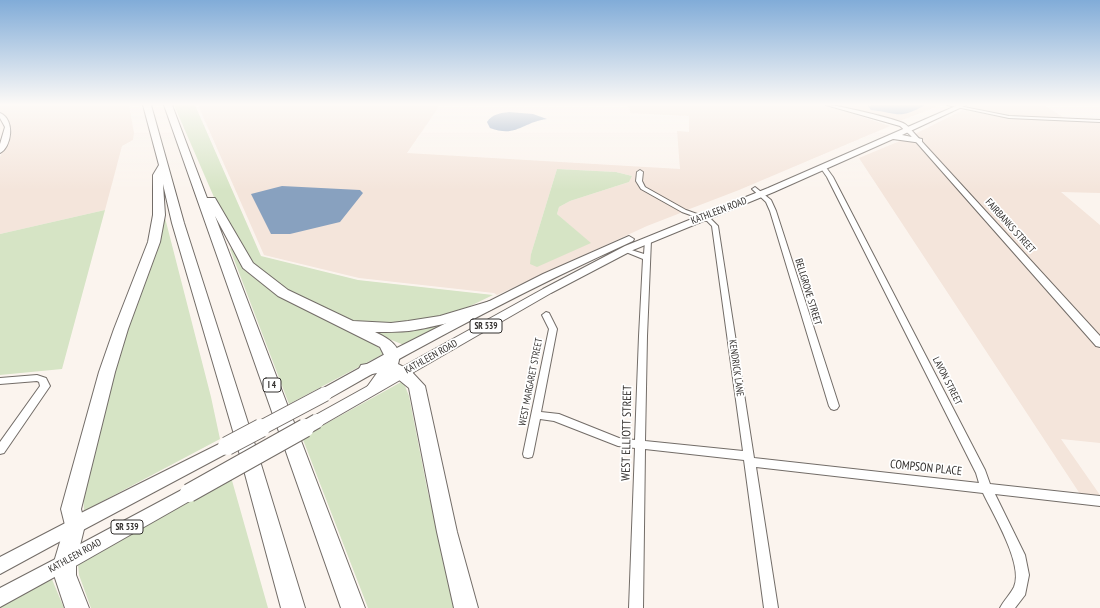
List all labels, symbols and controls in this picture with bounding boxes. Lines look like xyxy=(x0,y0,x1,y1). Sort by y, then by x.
street label: KATHLEEN ROAD xyxy=(689,195,749,227)
street label: FAIRBANKS STREET xyxy=(983,196,1037,256)
street label: BELLGROVE STREET xyxy=(792,257,824,327)
road number: SR 539 xyxy=(470,319,502,333)
street label: WEST MARGARET STREET xyxy=(517,337,545,427)
street label: KATHLEEN ROAD xyxy=(402,338,460,376)
street label: KENDRICK LANE xyxy=(726,339,746,397)
street label: LAVON STREET xyxy=(930,355,964,407)
road number: I 4 xyxy=(263,378,281,392)
street label: WEST ELLIOTT STREET xyxy=(619,385,635,481)
street label: COMPSON PLACE xyxy=(889,457,963,479)
road number: SR 539 xyxy=(111,520,143,534)
street label: KATHLEEN ROAD xyxy=(46,537,104,575)

